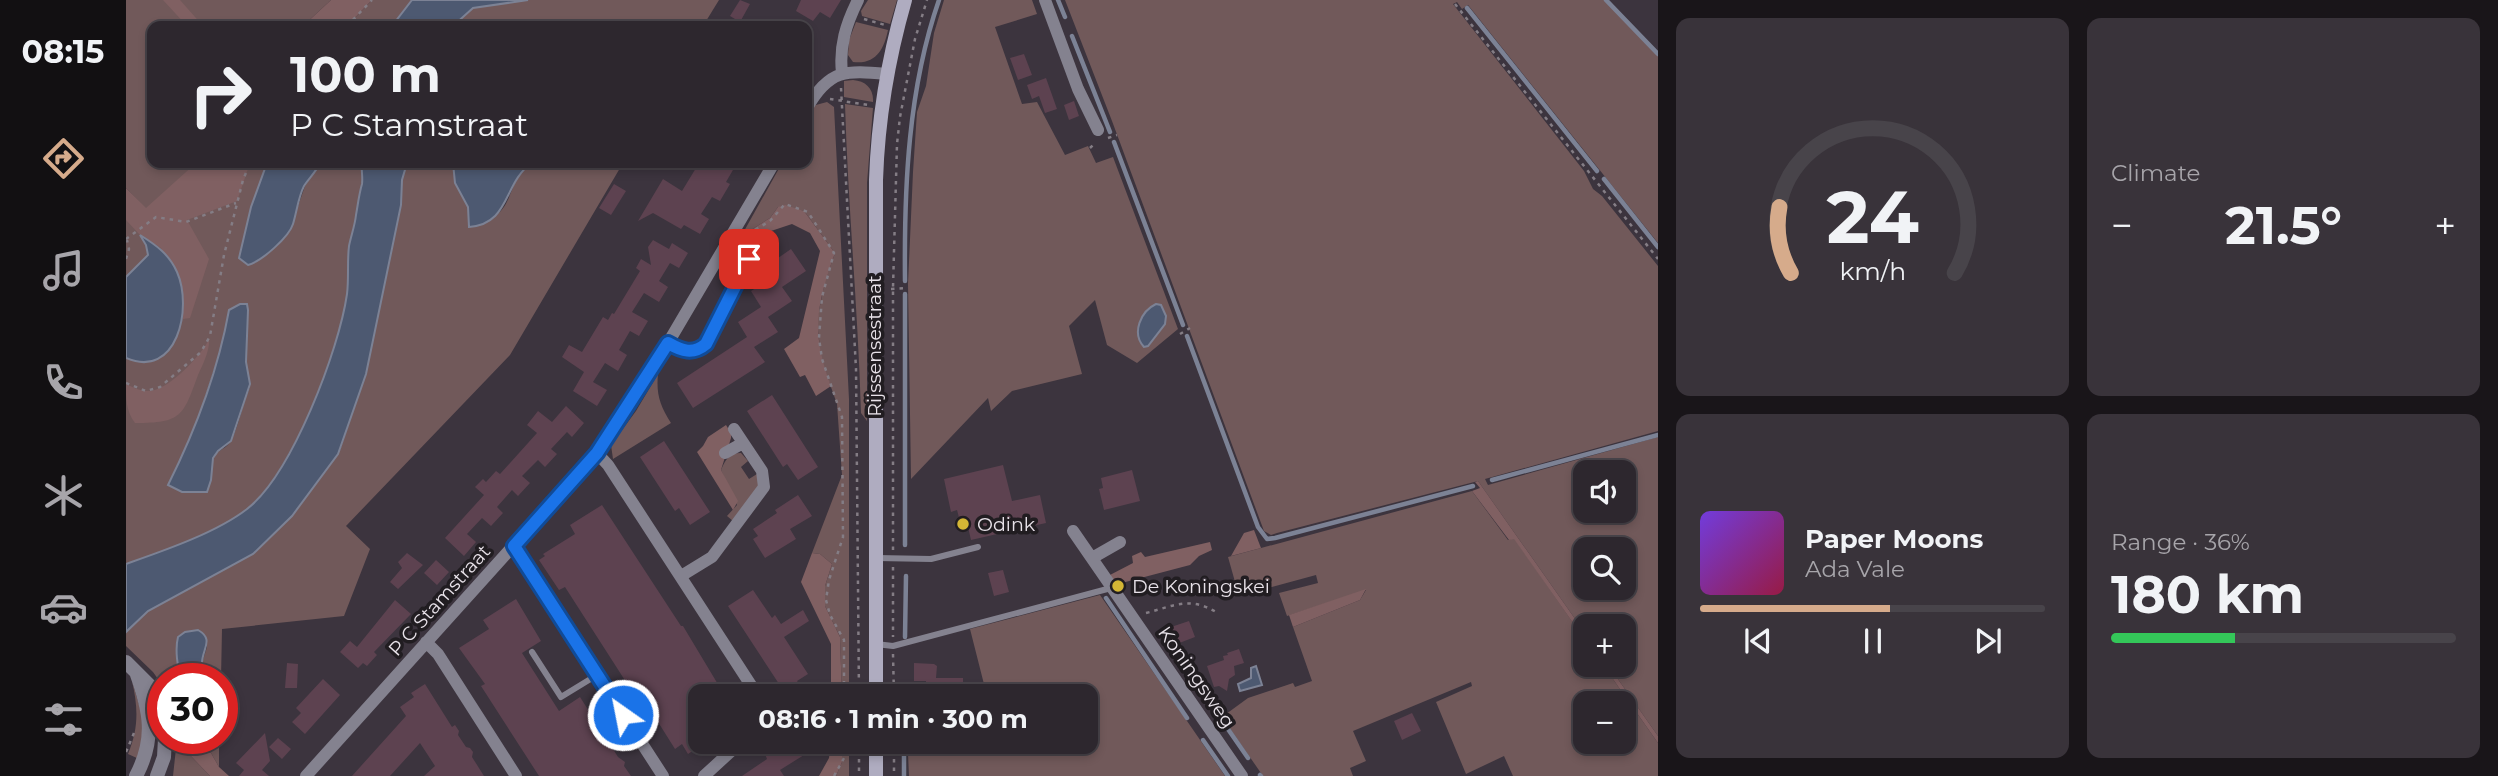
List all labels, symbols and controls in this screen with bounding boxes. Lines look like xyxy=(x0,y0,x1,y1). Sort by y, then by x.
text: 08:15 xyxy=(22,32,104,71)
text: 100 m xyxy=(290,45,441,104)
icon: right xyxy=(175,49,266,140)
text: P C Stamstraat xyxy=(290,105,528,144)
icon: directions xyxy=(39,134,88,183)
text: Climate xyxy=(2111,159,2200,187)
text: 24 xyxy=(1826,173,1919,261)
text: 21.5° xyxy=(2225,194,2342,257)
text: − xyxy=(2111,202,2133,249)
text: + xyxy=(2434,202,2456,249)
pin xyxy=(719,229,779,289)
icon: arrive xyxy=(730,240,768,278)
icon: music xyxy=(39,246,88,295)
text: km/h xyxy=(1839,256,1906,286)
street label: Rijssensestraat xyxy=(863,275,886,417)
icon: phone xyxy=(39,358,88,407)
map controls xyxy=(1573,460,1636,754)
button: sound xyxy=(1573,460,1636,523)
icon: climate xyxy=(39,471,88,520)
place label: Odink xyxy=(977,513,1036,536)
marker: Odink xyxy=(955,516,971,532)
text: Paper Moons xyxy=(1805,523,1983,555)
text: Range · 36% xyxy=(2111,528,2250,556)
button: search xyxy=(1573,537,1636,600)
street label: P C Stamstraat xyxy=(384,540,495,661)
text: Ada Vale xyxy=(1805,555,1905,583)
text: 180 km xyxy=(2111,563,2304,626)
place label: De Koningskei xyxy=(1132,575,1270,598)
marker: De Koningskei xyxy=(1110,578,1126,594)
icon: car xyxy=(39,583,88,632)
button: + xyxy=(1573,614,1636,677)
street label: Koningsweg xyxy=(1153,622,1240,733)
icon: previous xyxy=(1739,622,1777,660)
icon: pause xyxy=(1854,622,1892,660)
icon: next xyxy=(1969,622,2007,660)
speed limit sign: 30 xyxy=(147,663,238,754)
position arrow xyxy=(586,678,660,752)
button: − xyxy=(1573,691,1636,754)
icon: filters xyxy=(39,695,88,744)
text: 08:16 · 1 min · 300 m xyxy=(758,703,1028,735)

